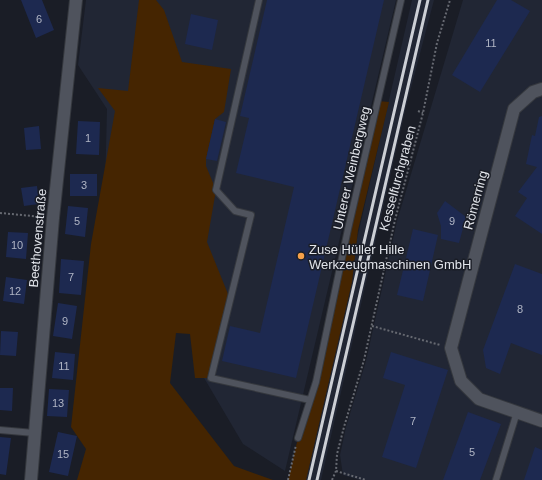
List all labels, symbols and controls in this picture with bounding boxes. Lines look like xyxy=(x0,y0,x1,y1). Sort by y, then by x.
house number: 6 xyxy=(36,13,42,25)
house number: 11 xyxy=(485,37,497,49)
street label: Unterer Weinbergweg xyxy=(330,105,373,231)
street label: Kesselfurchgraben xyxy=(376,124,419,232)
house number: 1 xyxy=(85,132,91,144)
street label: Römerring xyxy=(460,169,491,231)
house number: 3 xyxy=(81,179,87,191)
street label: Beethovenstraße xyxy=(26,188,49,288)
house number: 5 xyxy=(74,215,80,227)
house number: 9 xyxy=(449,215,455,227)
house number: 10 xyxy=(11,239,23,251)
place label: Zuse Hüller Hille Werkzeugmaschinen GmbH xyxy=(309,242,471,272)
marker: Zuse Hüller Hille Werkzeugmaschinen GmbH xyxy=(296,251,306,261)
house number: 7 xyxy=(68,271,74,283)
house number: 12 xyxy=(9,285,21,297)
house number: 8 xyxy=(517,303,523,315)
house number: 9 xyxy=(62,315,68,327)
house number: 11 xyxy=(58,360,70,372)
house number: 13 xyxy=(52,397,64,409)
house number: 7 xyxy=(410,415,416,427)
house number: 5 xyxy=(469,446,475,458)
house number: 15 xyxy=(57,448,69,460)

